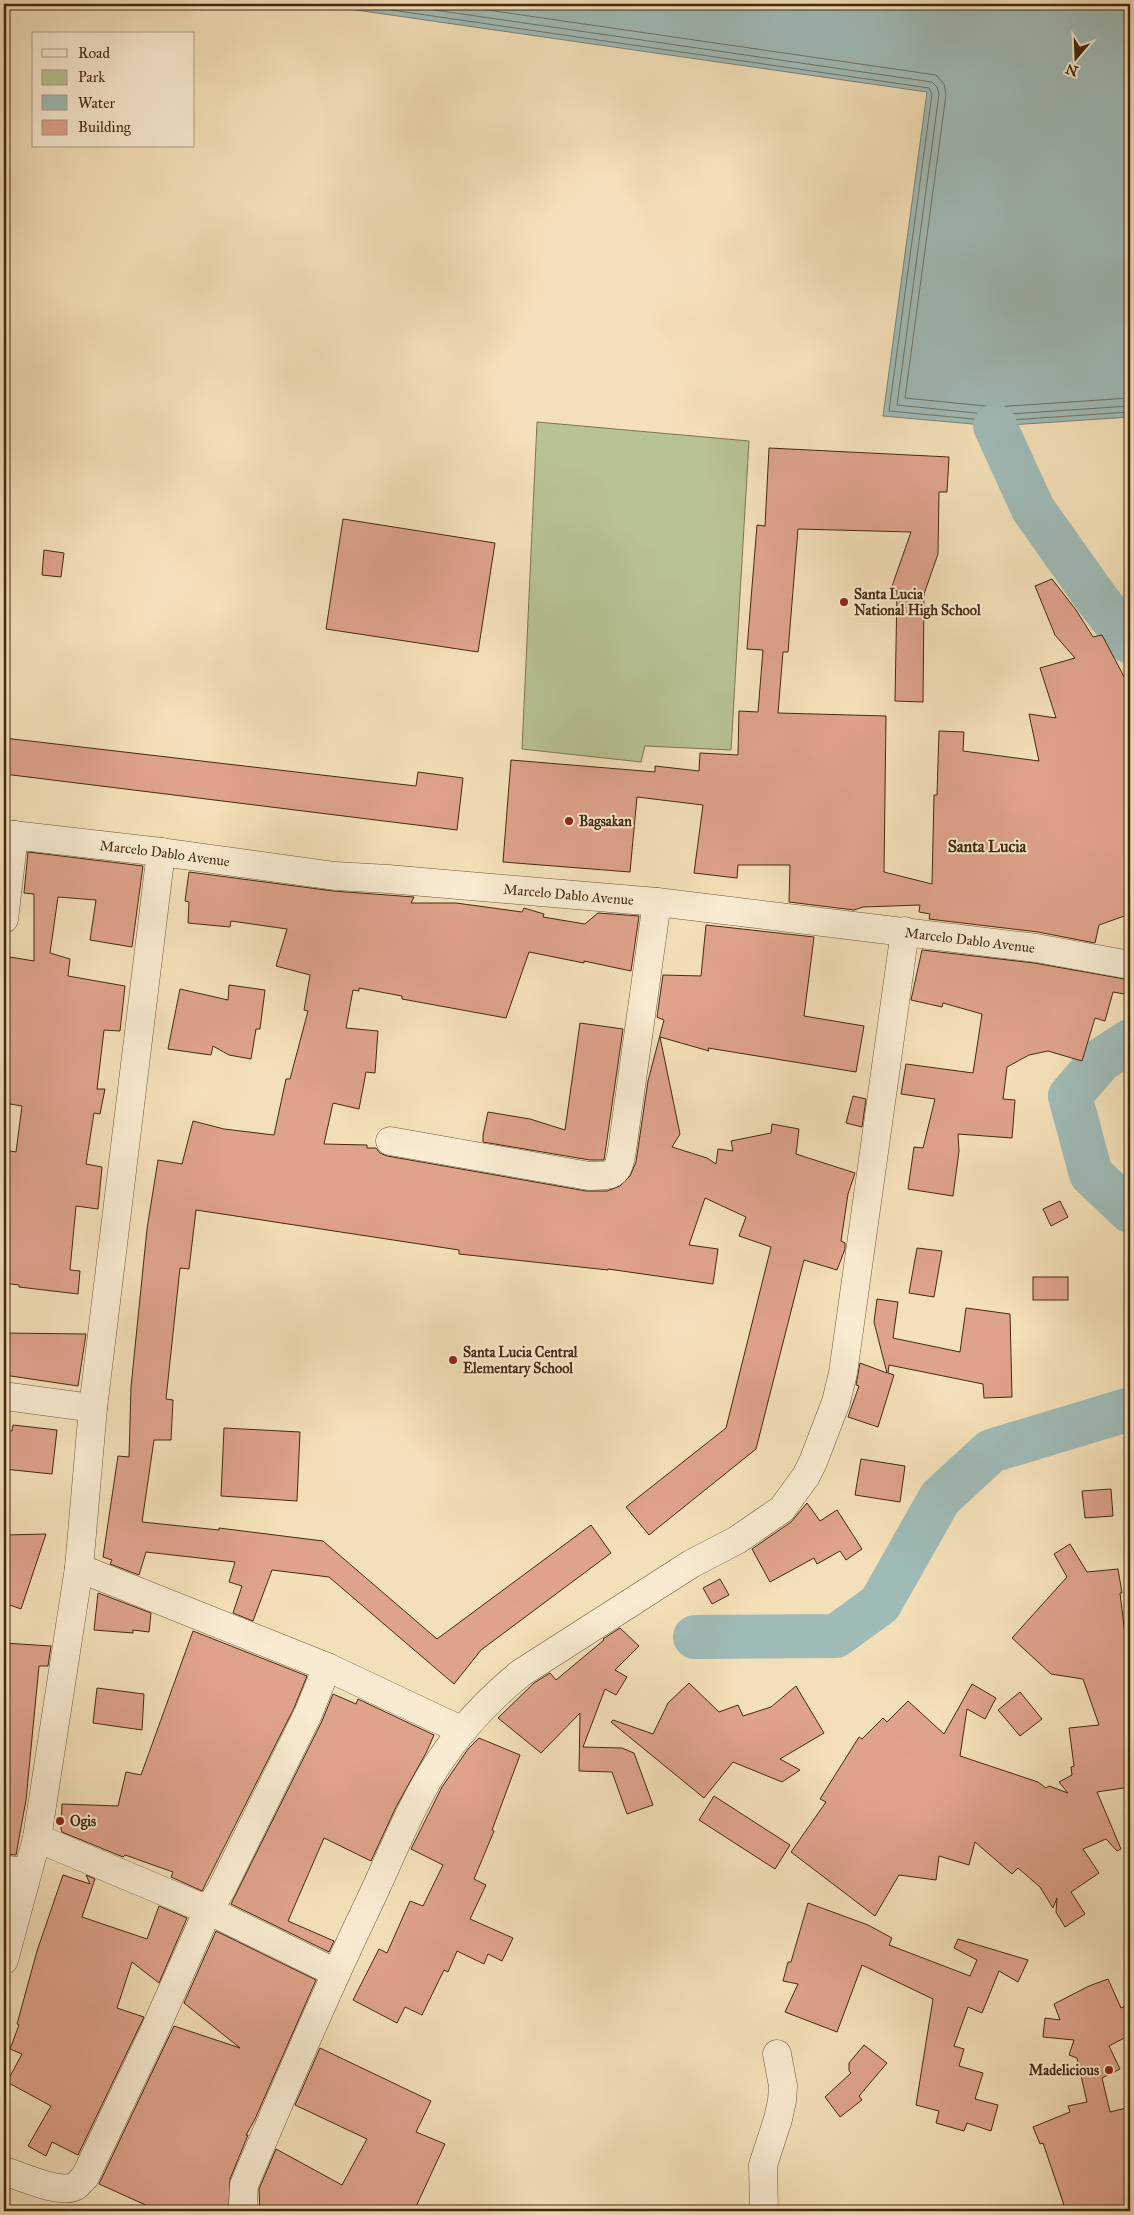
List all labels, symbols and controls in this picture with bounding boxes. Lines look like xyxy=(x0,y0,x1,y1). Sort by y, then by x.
legend xyxy=(32,32,195,148)
north arrow xyxy=(1052,32,1102,82)
text: Road xyxy=(78,44,110,62)
text: N xyxy=(1063,60,1080,80)
text: Park xyxy=(78,68,105,86)
text: Water xyxy=(78,94,115,112)
text: Building xyxy=(78,118,132,136)
place label: Santa Lucia National High School xyxy=(854,586,982,620)
marker: Santa Lucia National High School xyxy=(838,596,850,608)
place label: Bagsakan xyxy=(579,813,632,831)
marker: Bagsakan xyxy=(563,815,575,827)
street label: Marcelo Dablo Avenue xyxy=(99,837,231,870)
district label: Santa Lucia xyxy=(948,837,1028,856)
street label: Marcelo Dablo Avenue xyxy=(503,881,635,909)
street label: Marcelo Dablo Avenue xyxy=(904,924,1036,957)
place label: Santa Lucia Central Elementary School xyxy=(463,1344,579,1378)
marker: Santa Lucia Central Elementary School xyxy=(447,1354,459,1366)
place label: Ogis xyxy=(70,1813,96,1831)
marker: Ogis xyxy=(54,1815,66,1827)
place label: Madelicious xyxy=(1029,2062,1099,2079)
marker: Madelicious xyxy=(1103,2064,1115,2076)

